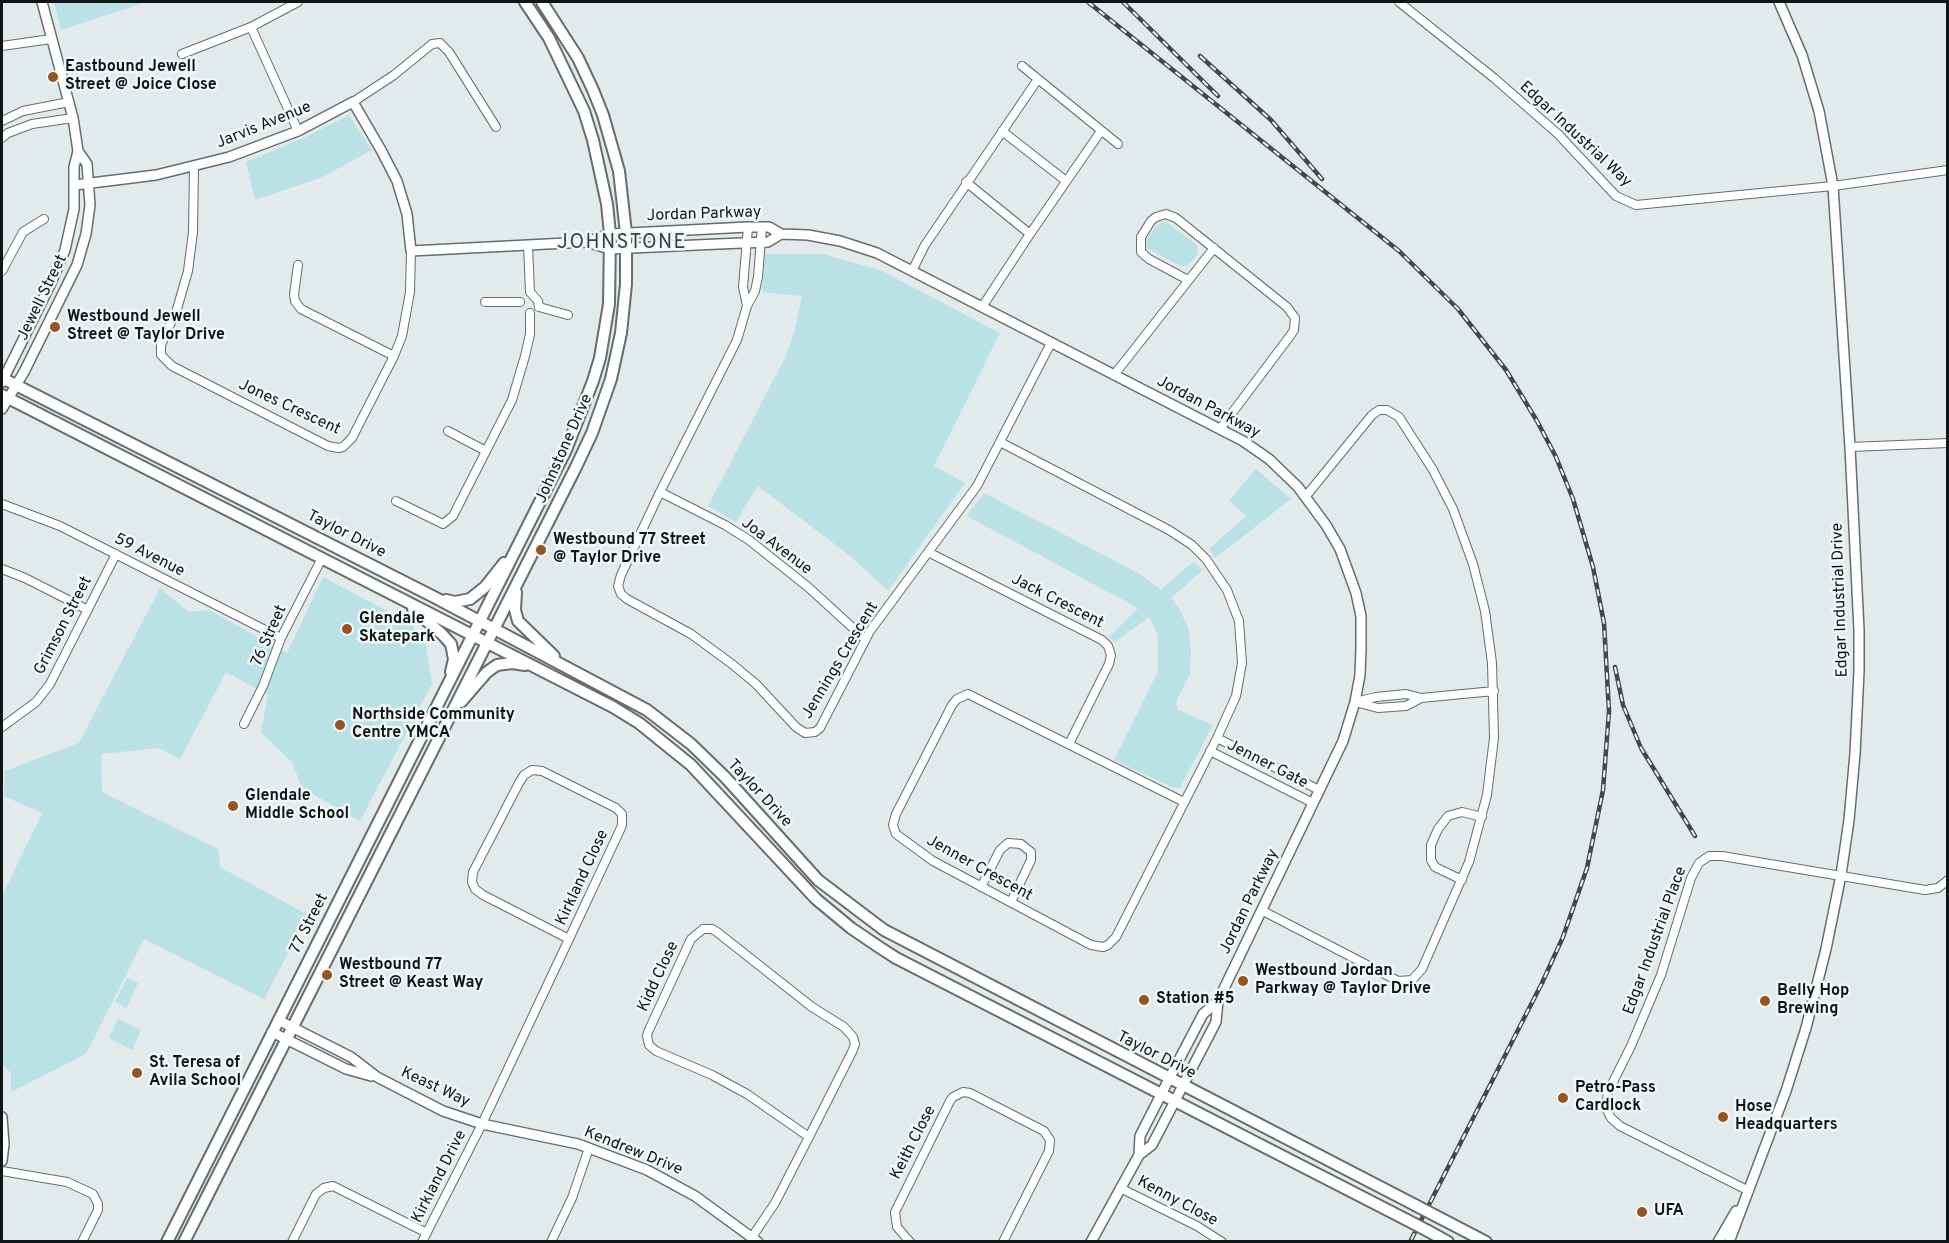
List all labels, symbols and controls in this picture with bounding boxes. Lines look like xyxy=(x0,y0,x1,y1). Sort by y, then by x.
place label: Eastbound Jewell Street @ Joice Close xyxy=(65,58,217,96)
marker: Eastbound Jewell Street @ Joice Close xyxy=(46,70,60,84)
street label: Edgar Industrial Way xyxy=(1515,78,1635,192)
street label: Jarvis Avenue xyxy=(214,98,314,154)
street label: Jordan Parkway xyxy=(646,203,762,227)
district label: JOHNSTONE xyxy=(557,232,687,256)
street label: Jewell Street xyxy=(14,252,72,344)
place label: Westbound Jewell Street @ Taylor Drive xyxy=(67,308,225,346)
marker: Westbound Jewell Street @ Taylor Drive xyxy=(48,320,62,334)
street label: Jordan Parkway xyxy=(1153,373,1263,443)
street label: Jones Crescent xyxy=(235,376,343,440)
street label: Johnstone Drive xyxy=(532,391,598,507)
street label: Taylor Drive xyxy=(303,507,389,563)
street label: Joa Avenue xyxy=(737,514,815,580)
street label: Edgar Industrial Drive xyxy=(1829,522,1853,678)
street label: 59 Avenue xyxy=(111,530,187,582)
place label: Westbound 77 Street @ Taylor Drive xyxy=(553,531,706,569)
marker: Westbound 77 Street @ Taylor Drive xyxy=(534,543,548,557)
street label: Jack Crescent xyxy=(1007,570,1107,634)
street label: Grimson Street xyxy=(31,574,97,678)
street label: Jennings Crescent xyxy=(799,599,883,723)
street label: 76 Street xyxy=(248,602,292,670)
place label: Glendale Skatepark xyxy=(359,610,435,648)
marker: Glendale Skatepark xyxy=(340,622,354,636)
place label: Northside Community Centre YMCA xyxy=(352,706,515,744)
marker: Northside Community Centre YMCA xyxy=(333,718,347,732)
street label: Jenner Gate xyxy=(1223,736,1311,794)
street label: Taylor Drive xyxy=(723,756,795,832)
place label: Glendale Middle School xyxy=(245,787,349,825)
marker: Glendale Middle School xyxy=(226,799,240,813)
street label: Kirkland Close xyxy=(552,827,614,929)
street label: Jenner Crescent xyxy=(923,832,1035,906)
street label: Jordan Parkway xyxy=(1216,846,1284,958)
street label: Edgar Industrial Place xyxy=(1620,864,1692,1018)
street label: 77 Street xyxy=(287,891,333,957)
street label: Kidd Close xyxy=(634,939,684,1015)
place label: Westbound 77 Street @ Keast Way xyxy=(339,956,483,994)
place label: Westbound Jordan Parkway @ Taylor Drive xyxy=(1255,962,1431,1000)
marker: Westbound 77 Street @ Keast Way xyxy=(320,968,334,982)
marker: Westbound Jordan Parkway @ Taylor Drive xyxy=(1236,974,1250,988)
place label: Belly Hop Brewing xyxy=(1777,982,1849,1020)
place label: Station #5 xyxy=(1156,990,1234,1010)
marker: Station #5 xyxy=(1137,993,1151,1007)
marker: Belly Hop Brewing xyxy=(1758,994,1772,1008)
street label: Taylor Drive xyxy=(1113,1028,1199,1084)
place label: St. Teresa of Avila School xyxy=(149,1054,241,1092)
street label: Keast Way xyxy=(397,1064,473,1112)
marker: St. Teresa of Avila School xyxy=(130,1066,144,1080)
place label: Petro-Pass Cardlock xyxy=(1575,1079,1656,1117)
marker: Petro-Pass Cardlock xyxy=(1556,1091,1570,1105)
place label: Hose Headquarters xyxy=(1735,1098,1838,1136)
street label: Keith Close xyxy=(887,1103,941,1183)
marker: Hose Headquarters xyxy=(1716,1110,1730,1124)
street label: Kendrew Drive xyxy=(581,1124,685,1180)
street label: Kirkland Drive xyxy=(408,1127,472,1227)
street label: Kenny Close xyxy=(1133,1173,1221,1231)
place label: UFA xyxy=(1654,1202,1684,1222)
marker: UFA xyxy=(1635,1205,1649,1219)

